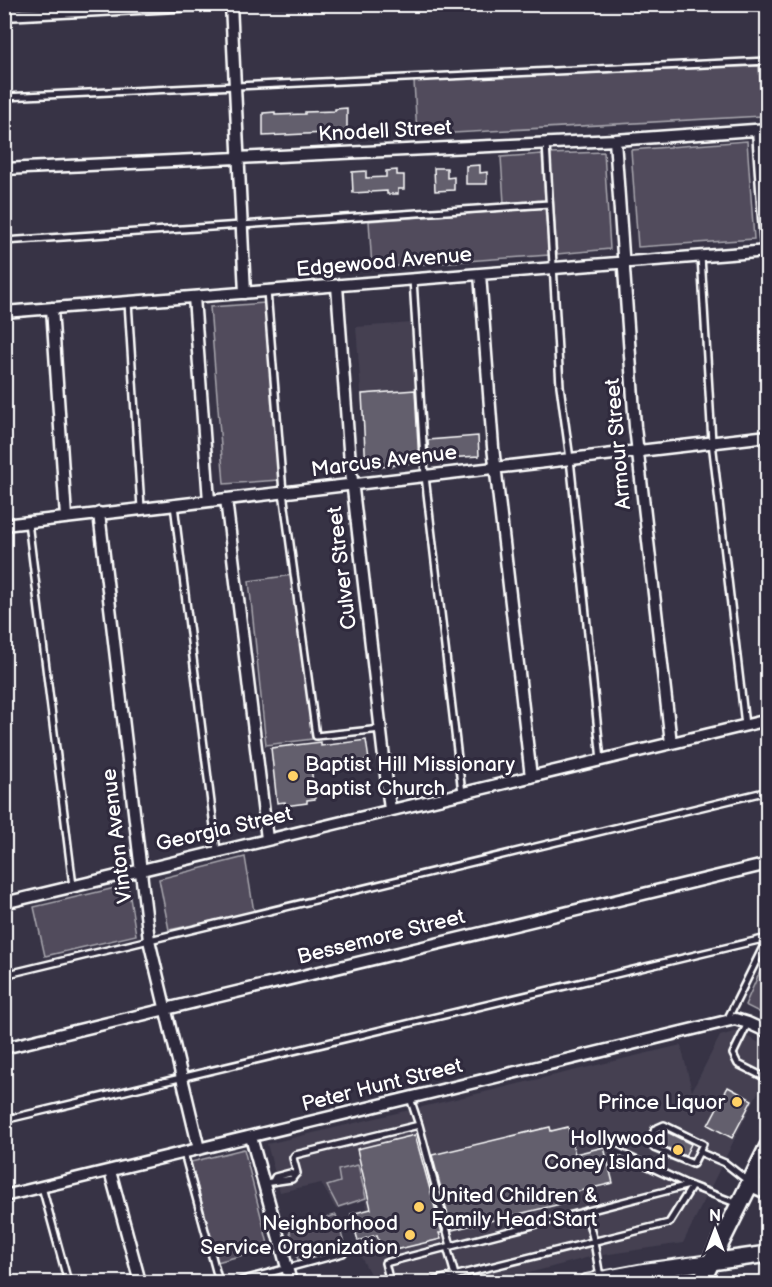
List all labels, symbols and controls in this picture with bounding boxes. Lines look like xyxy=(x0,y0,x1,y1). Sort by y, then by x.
street label: Knodell Street xyxy=(317,115,453,147)
street label: Edgewood Avenue xyxy=(295,242,473,282)
street label: Armour Street xyxy=(600,377,636,511)
street label: Marcus Avenue xyxy=(310,440,458,482)
street label: Culver Street xyxy=(322,504,362,631)
place label: Baptist Hill Missionary Baptist Church xyxy=(305,752,515,801)
street label: Vinton Avenue xyxy=(96,767,138,905)
marker: Baptist Hill Missionary Baptist Church xyxy=(286,769,300,783)
street label: Georgia Street xyxy=(153,801,295,857)
street label: Bessemore Street xyxy=(295,904,468,970)
street label: Peter Hunt Street xyxy=(299,1053,465,1117)
place label: Prince Liquor xyxy=(598,1090,725,1115)
marker: Prince Liquor xyxy=(730,1095,744,1109)
place label: Hollywood Coney Island xyxy=(544,1126,666,1175)
marker: Hollywood Coney Island xyxy=(671,1143,685,1157)
place label: United Children & Family Head Start xyxy=(431,1183,598,1232)
marker: United Children & Family Head Start xyxy=(412,1200,426,1214)
north arrow xyxy=(685,1200,745,1260)
text: N xyxy=(709,1207,721,1226)
place label: Neighborhood Service Organization xyxy=(200,1211,398,1260)
marker: Neighborhood Service Organization xyxy=(403,1228,417,1242)

